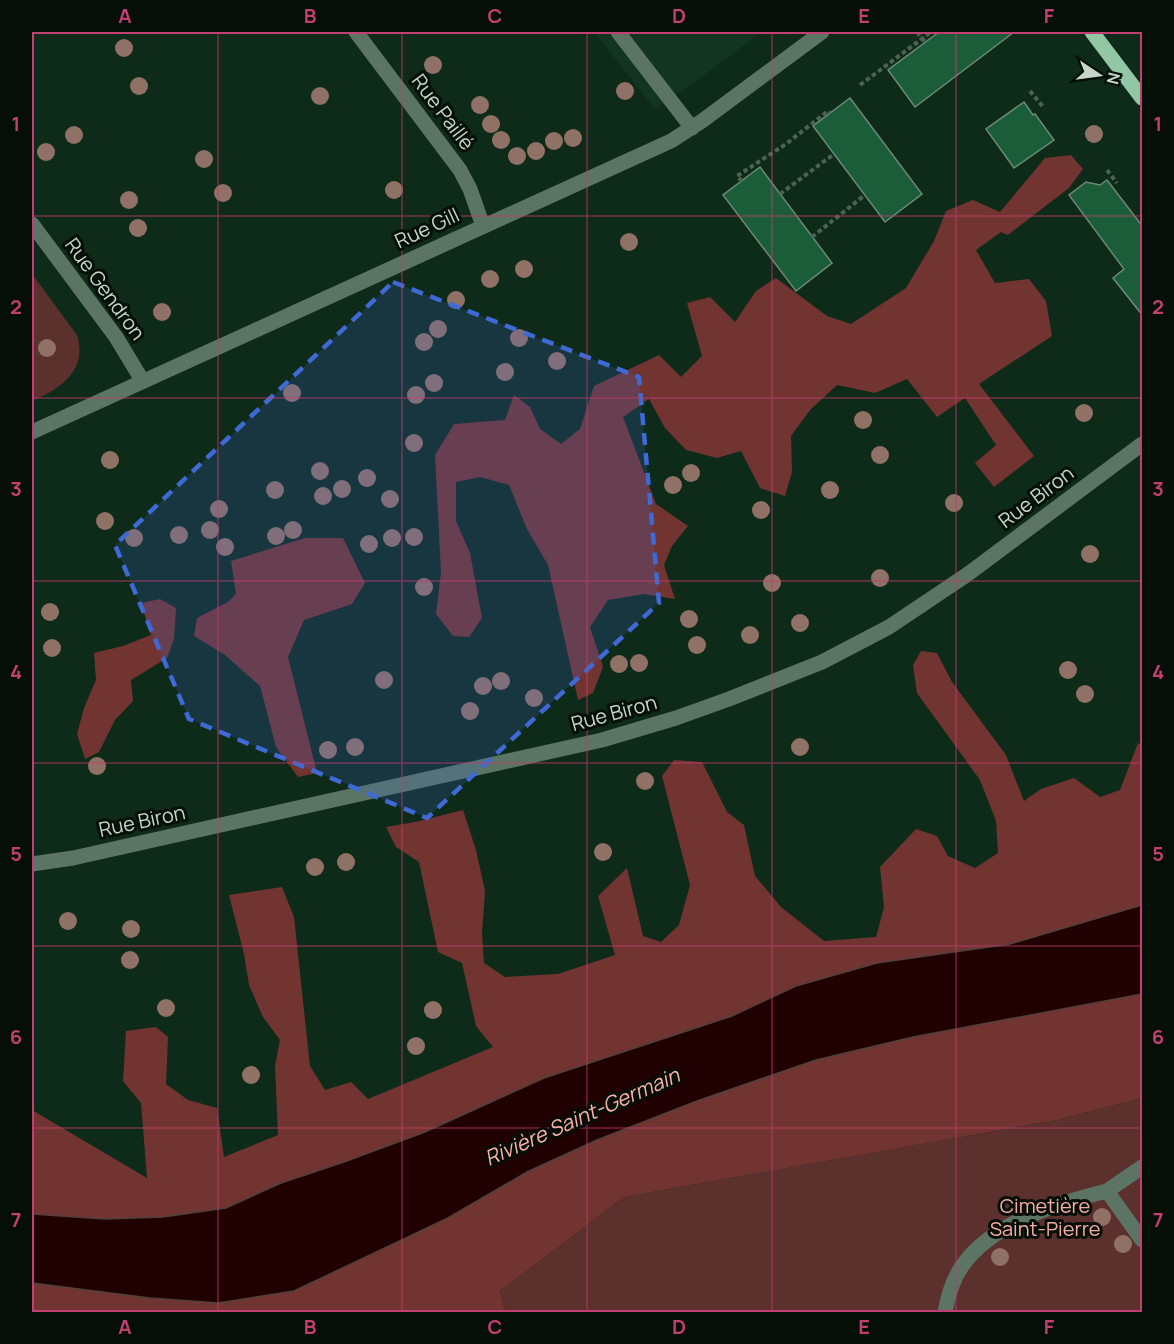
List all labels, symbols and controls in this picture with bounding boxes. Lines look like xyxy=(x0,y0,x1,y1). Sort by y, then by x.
text: A xyxy=(118,2,132,29)
text: B xyxy=(304,2,317,29)
text: C xyxy=(488,2,502,29)
text: D xyxy=(672,2,686,29)
text: E xyxy=(858,2,870,29)
text: F xyxy=(1044,2,1055,29)
north arrow xyxy=(1069,45,1129,105)
street label: Rue Paillé xyxy=(406,68,481,155)
text: N xyxy=(1102,70,1126,86)
text: 1 xyxy=(12,110,20,137)
text: 1 xyxy=(1154,110,1162,137)
street label: Rue Gill xyxy=(390,201,463,254)
street label: Rue Gendron xyxy=(59,232,152,345)
text: 2 xyxy=(10,293,22,320)
text: 2 xyxy=(1152,293,1164,320)
street label: Rue Biron xyxy=(992,459,1079,534)
text: 3 xyxy=(10,475,22,502)
text: 3 xyxy=(1152,475,1164,502)
text: 4 xyxy=(10,658,22,685)
text: 4 xyxy=(1152,658,1164,685)
street label: Rue Biron xyxy=(568,688,660,737)
street label: Rue Biron xyxy=(96,798,188,843)
text: 5 xyxy=(10,840,22,867)
text: 5 xyxy=(1152,840,1164,867)
text: 6 xyxy=(10,1023,22,1050)
text: 6 xyxy=(1152,1023,1164,1050)
water label: Rivière Saint-Germain xyxy=(480,1060,685,1172)
park label: Cimetière Saint-Pierre xyxy=(990,1192,1100,1242)
text: 7 xyxy=(11,1206,21,1233)
text: 7 xyxy=(1153,1206,1163,1233)
text: A xyxy=(118,1313,132,1340)
text: B xyxy=(304,1313,317,1340)
text: C xyxy=(488,1313,502,1340)
text: D xyxy=(672,1313,686,1340)
text: E xyxy=(858,1313,870,1340)
text: F xyxy=(1044,1313,1055,1340)

